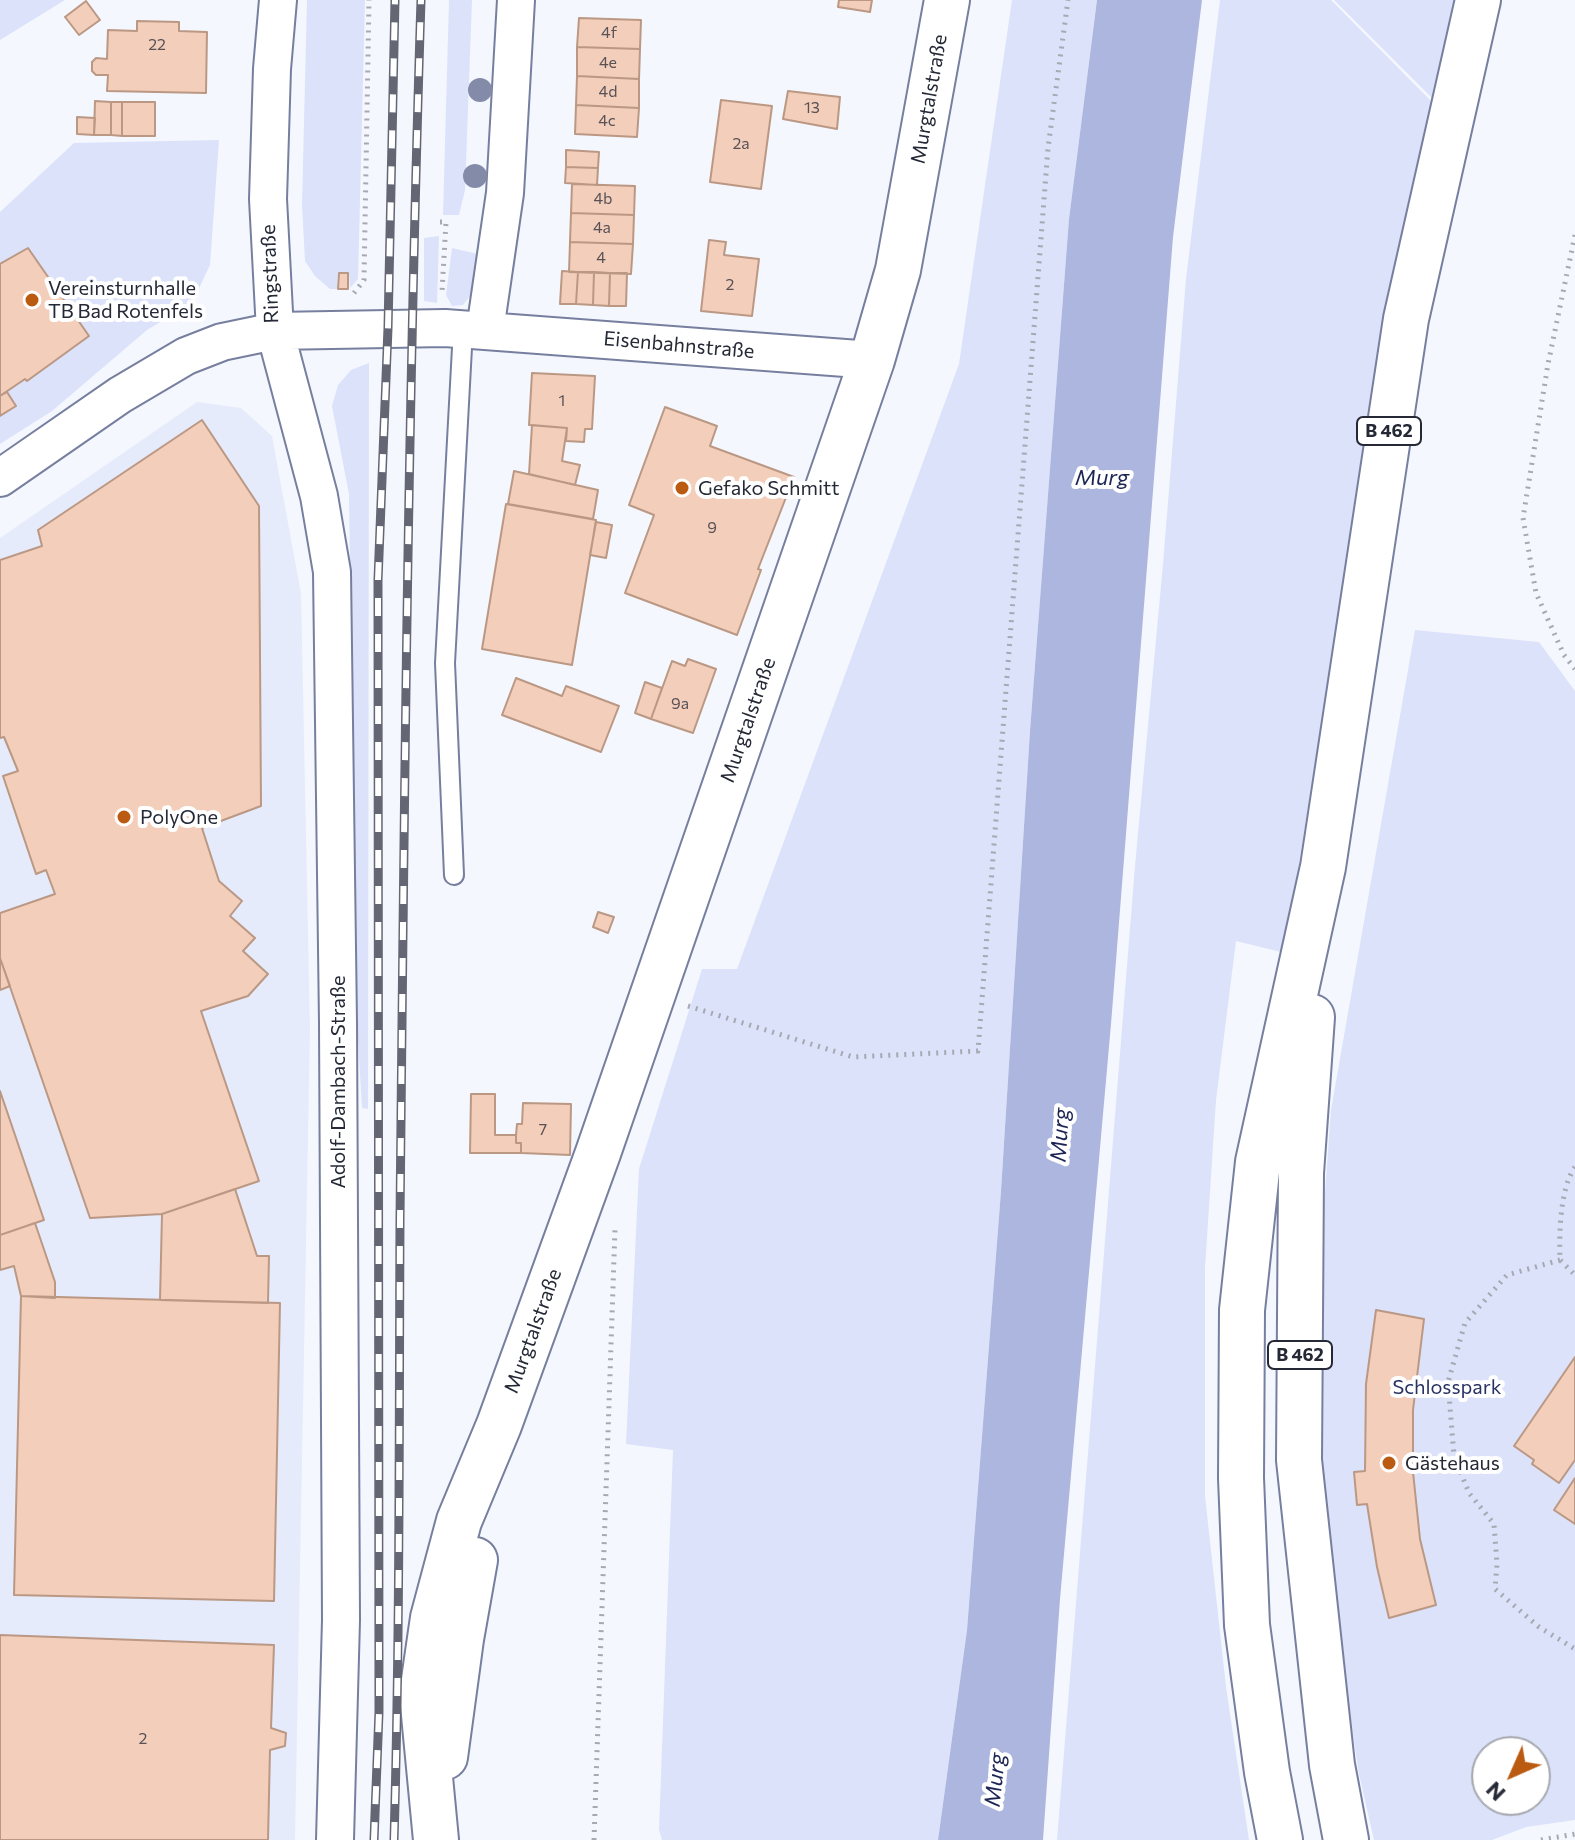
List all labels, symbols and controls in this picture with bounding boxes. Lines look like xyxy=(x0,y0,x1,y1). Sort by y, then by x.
house number: 4f xyxy=(601,23,617,43)
street label: Murgtalstraße xyxy=(906,32,952,166)
house number: 22 xyxy=(148,35,166,55)
house number: 4e xyxy=(599,53,617,73)
house number: 4d xyxy=(599,82,617,102)
house number: 13 xyxy=(804,98,820,118)
house number: 4c xyxy=(598,111,616,131)
house number: 2a xyxy=(732,134,750,154)
house number: 4b xyxy=(593,189,613,209)
house number: 4a xyxy=(593,218,611,238)
street label: Ringstraße xyxy=(256,224,284,324)
house number: 4 xyxy=(596,248,606,268)
house number: 2 xyxy=(726,275,734,295)
place label: Vereinsturnhalle TB Bad Rotenfels xyxy=(48,276,203,323)
marker: Vereinsturnhalle TB Bad Rotenfels xyxy=(23,291,41,309)
street label: Eisenbahnstraße xyxy=(602,326,756,364)
house number: 1 xyxy=(559,391,565,411)
road number: B 462 xyxy=(1357,417,1421,445)
water label: Murg xyxy=(1075,465,1129,491)
place label: Gefako Schmitt xyxy=(698,476,839,500)
marker: Gefako Schmitt xyxy=(673,479,691,497)
house number: 9 xyxy=(707,518,717,538)
street label: Murgtalstraße xyxy=(715,654,781,786)
house number: 9a xyxy=(671,694,689,714)
place label: PolyOne xyxy=(140,805,218,829)
marker: PolyOne xyxy=(115,808,133,826)
street label: Adolf-Dambach-Straße xyxy=(326,975,350,1189)
water label: Murg xyxy=(1045,1107,1075,1163)
house number: 7 xyxy=(539,1120,547,1140)
street label: Murgtalstraße xyxy=(499,1265,567,1397)
road number: B 462 xyxy=(1268,1341,1332,1369)
park label: Schlosspark xyxy=(1392,1375,1502,1399)
place label: Gästehaus xyxy=(1405,1451,1500,1475)
marker: Gästehaus xyxy=(1380,1454,1398,1472)
house number: 2 xyxy=(139,1729,147,1749)
north arrow xyxy=(1471,1736,1551,1816)
water label: Murg xyxy=(979,1752,1011,1808)
text: N xyxy=(1480,1777,1510,1807)

